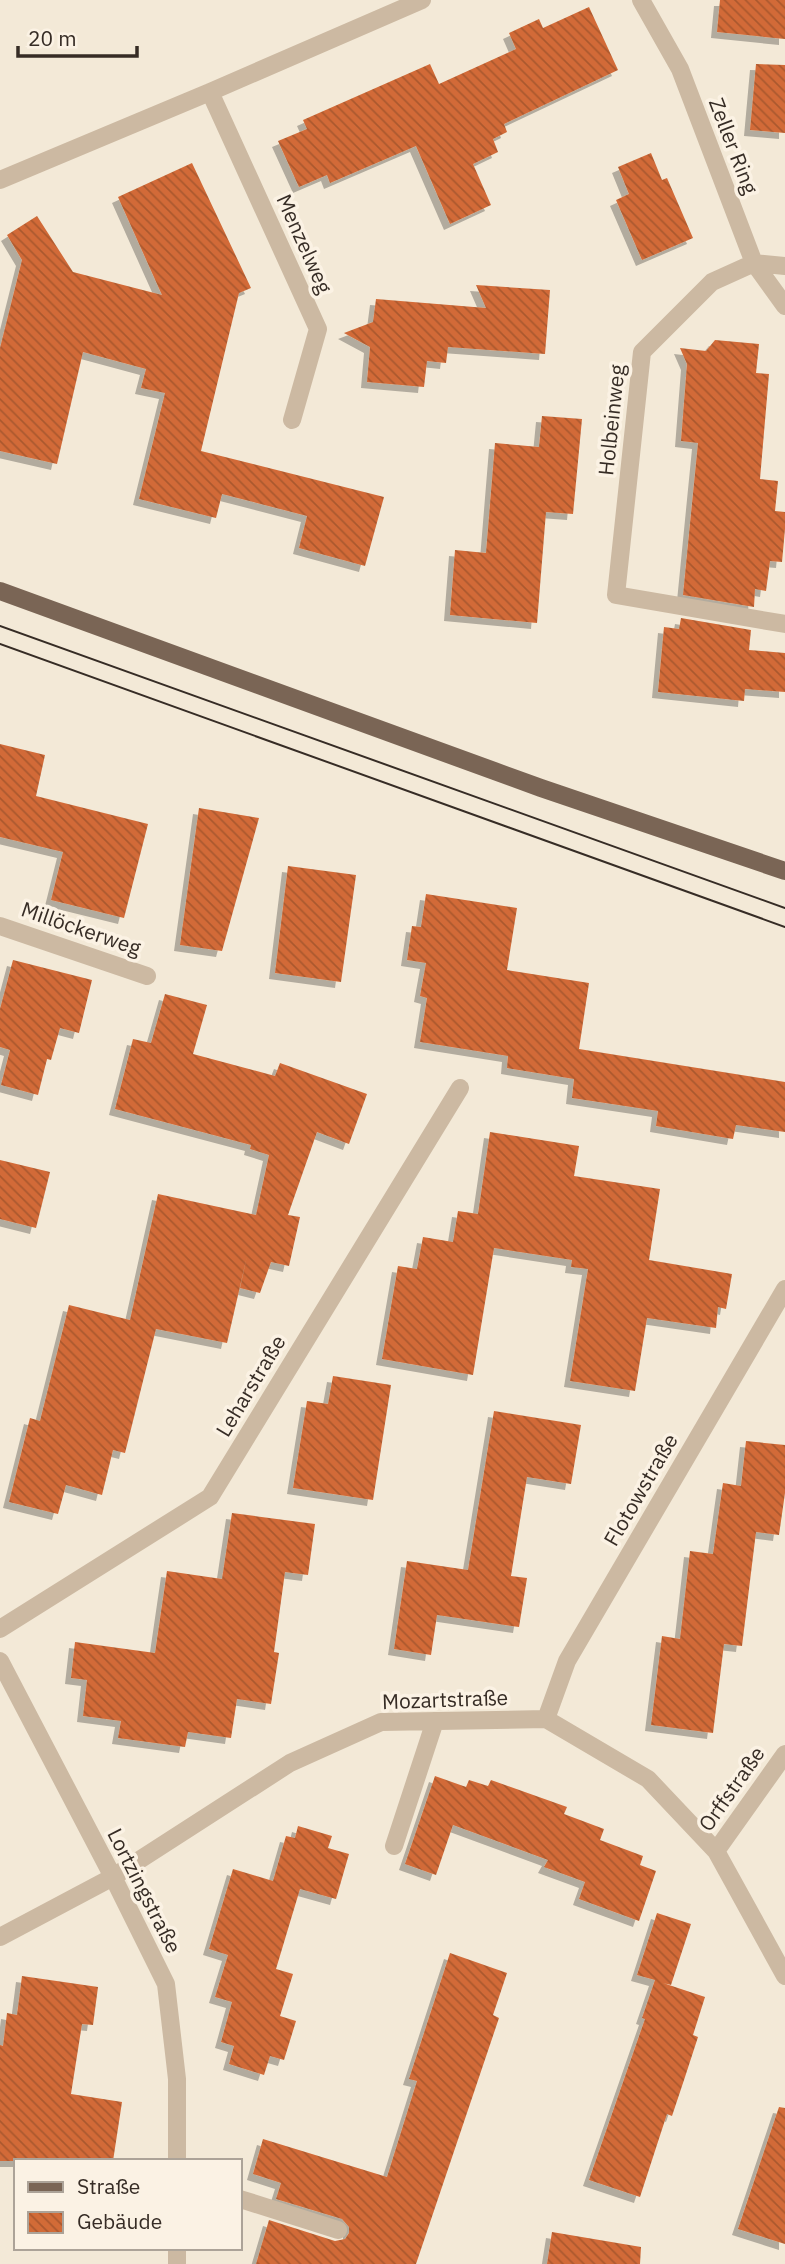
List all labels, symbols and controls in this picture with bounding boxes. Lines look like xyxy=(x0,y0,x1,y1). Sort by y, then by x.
scale bar xyxy=(18,14,136,58)
text: 20 m xyxy=(28,24,77,52)
street label: Zeller Ring xyxy=(703,94,765,198)
street label: Menzelweg xyxy=(271,190,339,298)
street label: Holbeinweg xyxy=(591,363,631,477)
street label: Millöckerweg xyxy=(18,895,145,962)
street label: Leharstraße xyxy=(209,1329,291,1442)
street label: Flotowstraße xyxy=(597,1428,684,1551)
street label: Mozartstraße xyxy=(381,1683,508,1715)
street label: Orffstraße xyxy=(692,1740,771,1836)
street label: Lortzingstraße xyxy=(101,1823,188,1958)
legend xyxy=(14,2159,242,2250)
text: Straße xyxy=(77,2172,140,2200)
text: Gebäude xyxy=(77,2207,162,2235)

